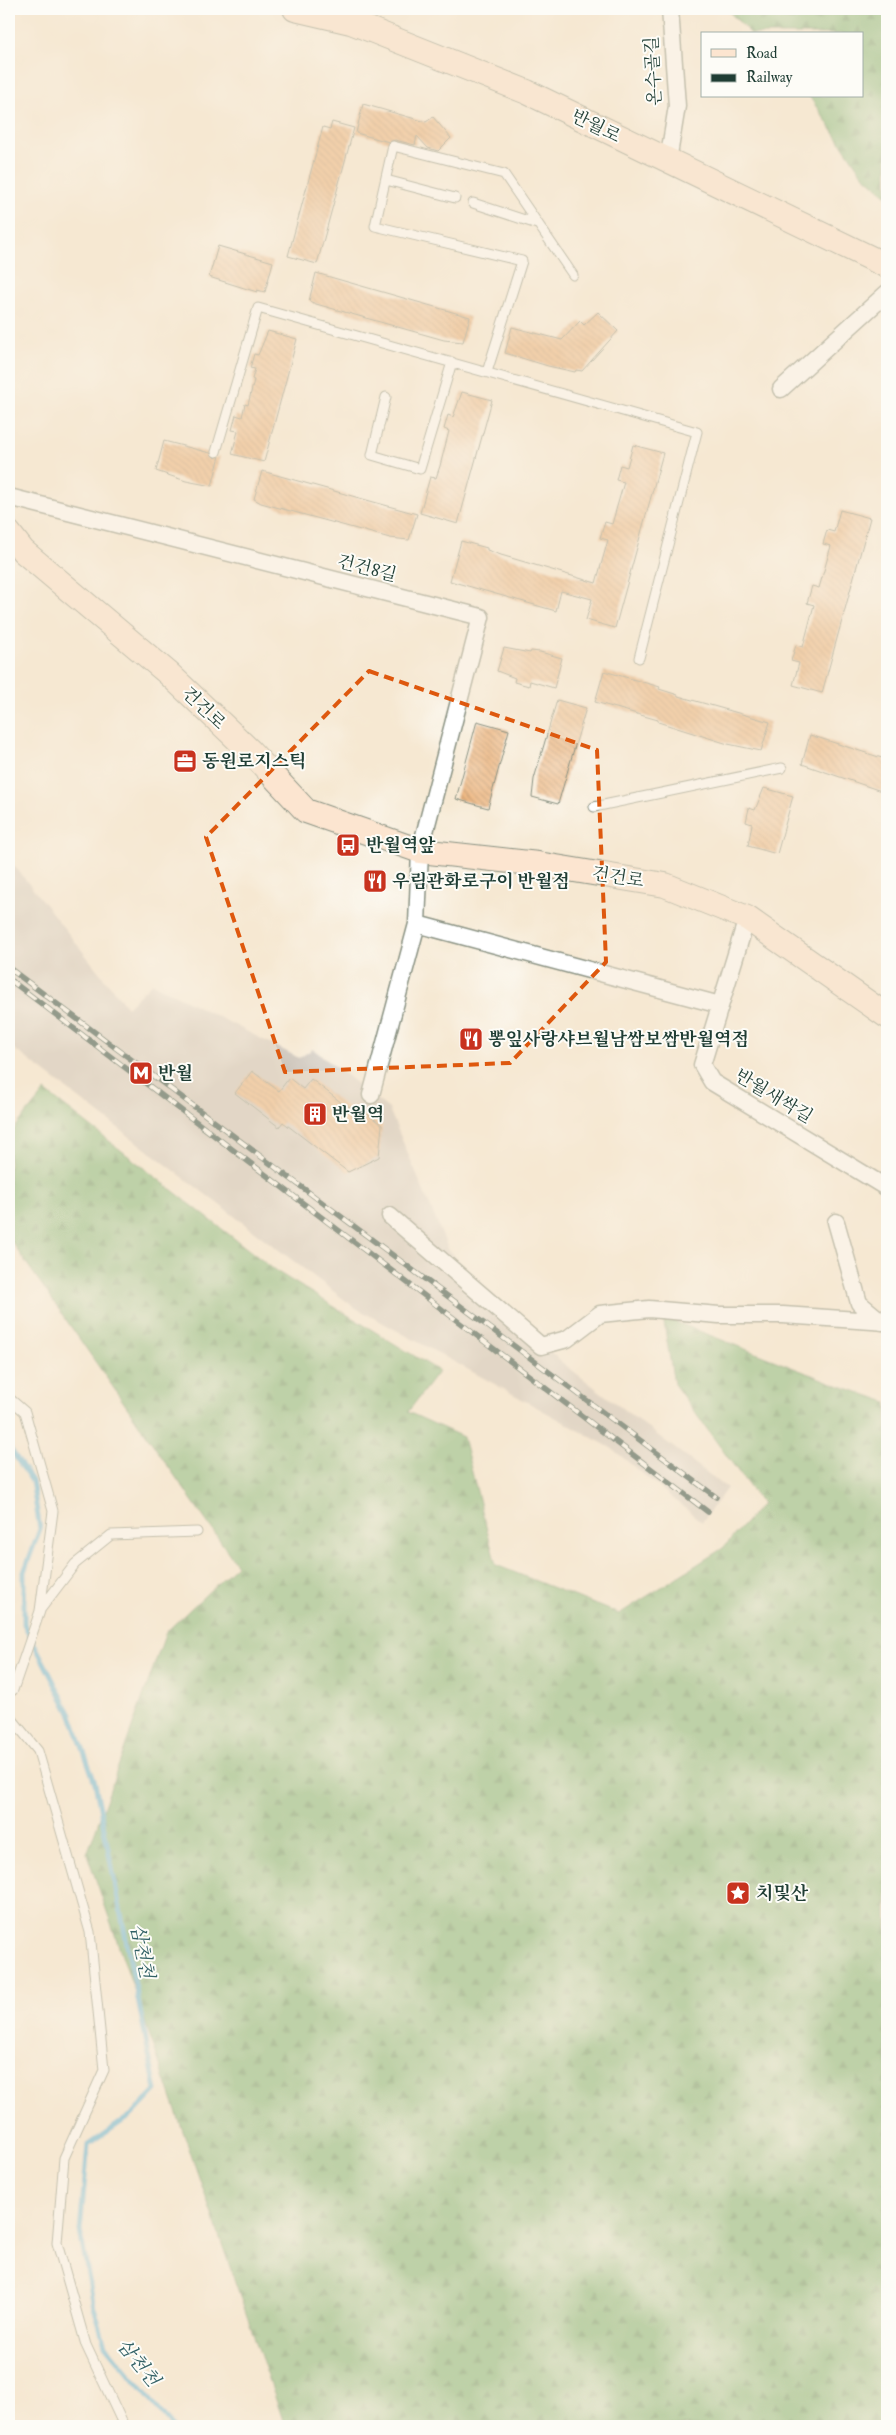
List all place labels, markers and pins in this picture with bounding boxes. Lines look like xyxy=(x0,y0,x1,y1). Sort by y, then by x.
office icon: 동원로지스틱 xyxy=(172,748,198,774)
place label: 동원로지스틱 xyxy=(202,750,306,773)
bus stop icon: 반월역앞 xyxy=(335,832,361,858)
place label: 반월역앞 xyxy=(366,834,436,857)
restaurant icon: 우림관화로구이 반월점 xyxy=(362,868,388,894)
place label: 우림관화로구이 반월점 xyxy=(392,870,570,893)
restaurant icon: 뽕잎사랑샤브월남쌈보쌈반월역점 xyxy=(458,1026,484,1052)
place label: 뽕잎사랑샤브월남쌈보쌈반월역점 xyxy=(488,1028,749,1051)
metro station icon: 반월 xyxy=(128,1060,154,1086)
place label: 반월 xyxy=(158,1062,193,1085)
building icon: 반월역 xyxy=(302,1101,328,1127)
place label: 반월역 xyxy=(332,1103,384,1126)
place icon: 치및산 xyxy=(725,1880,751,1906)
place label: 치및산 xyxy=(756,1882,809,1905)

